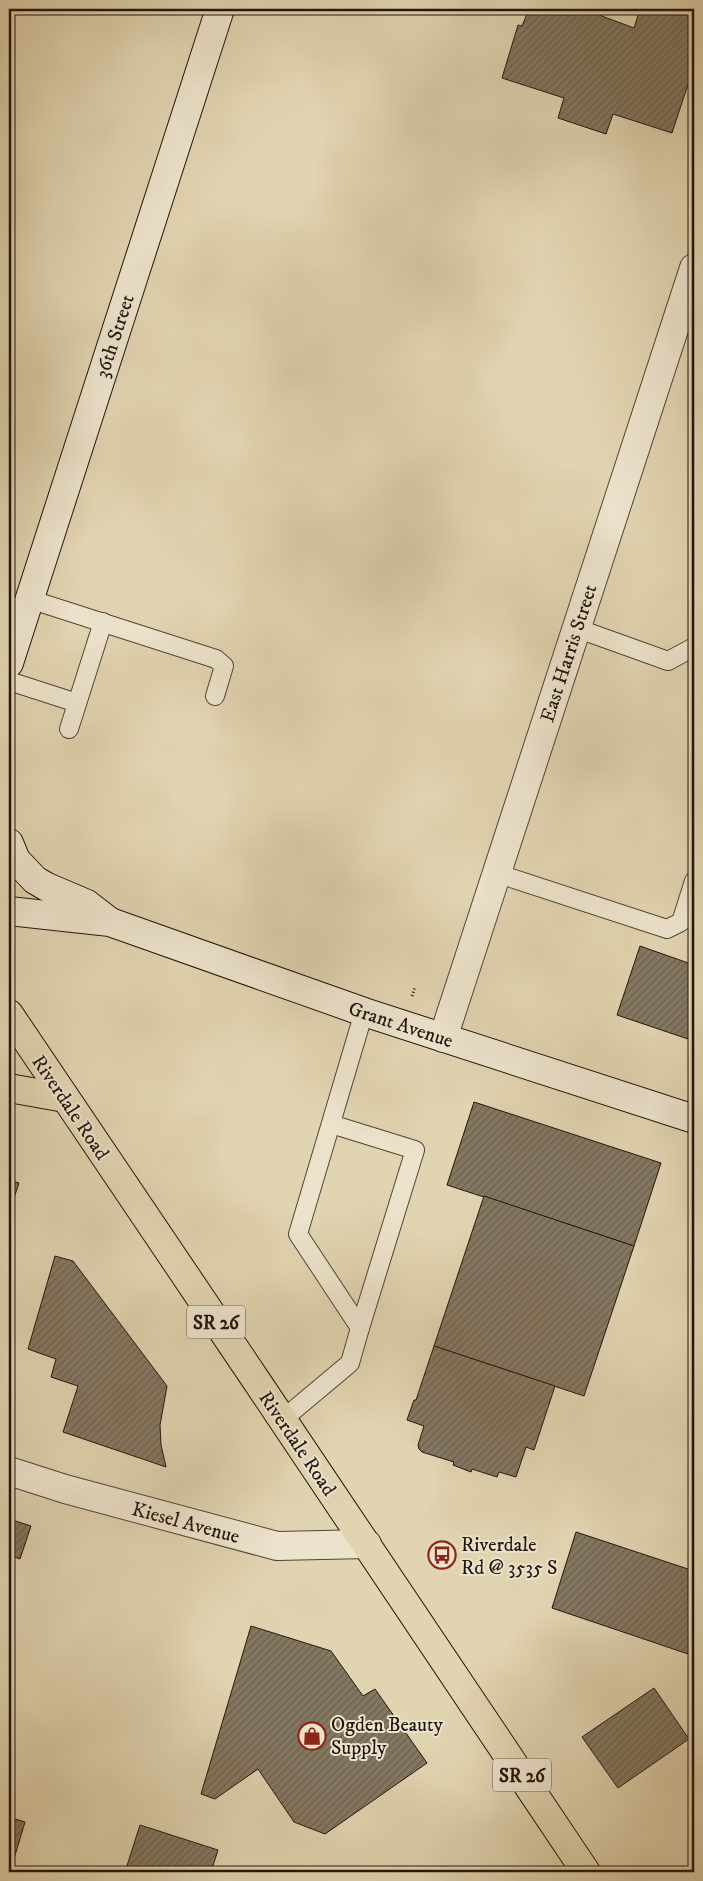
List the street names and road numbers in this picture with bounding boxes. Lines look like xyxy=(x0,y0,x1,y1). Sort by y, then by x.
street label: 36th Street xyxy=(90,292,141,381)
street label: East Harris Street xyxy=(535,581,604,726)
street label: Grant Avenue xyxy=(345,997,456,1054)
street label: Riverdale Road xyxy=(25,1051,114,1165)
road number: SR 26 xyxy=(187,1305,245,1338)
street label: Riverdale Road xyxy=(252,1387,341,1501)
street label: Kiesel Avenue xyxy=(129,1497,242,1550)
road number: SR 26 xyxy=(493,1758,551,1792)

